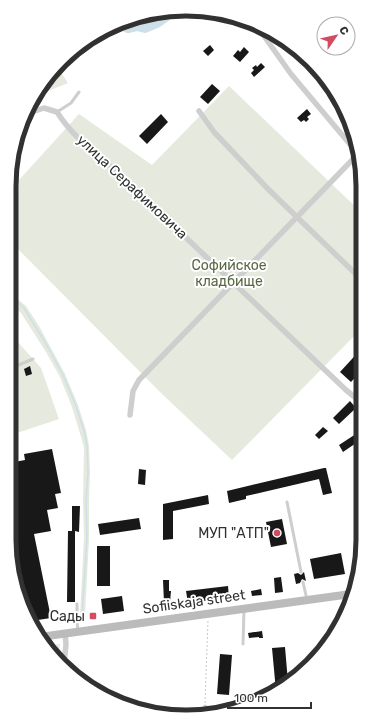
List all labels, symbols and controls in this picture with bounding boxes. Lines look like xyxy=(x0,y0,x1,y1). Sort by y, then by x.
north arrow xyxy=(316,16,356,56)
text: С xyxy=(336,24,352,38)
street label: улица Серафимовича xyxy=(73,131,191,243)
park label: Софийское кладбище xyxy=(191,257,267,290)
place label: МУП "АТП" xyxy=(198,525,269,542)
marker: МУП "АТП" xyxy=(272,528,282,538)
street label: Sofiiskaja street xyxy=(142,586,247,618)
place label: Сады xyxy=(50,608,85,625)
marker: Сады xyxy=(88,611,98,621)
scale bar xyxy=(228,684,311,710)
text: 100 m xyxy=(234,691,268,705)

